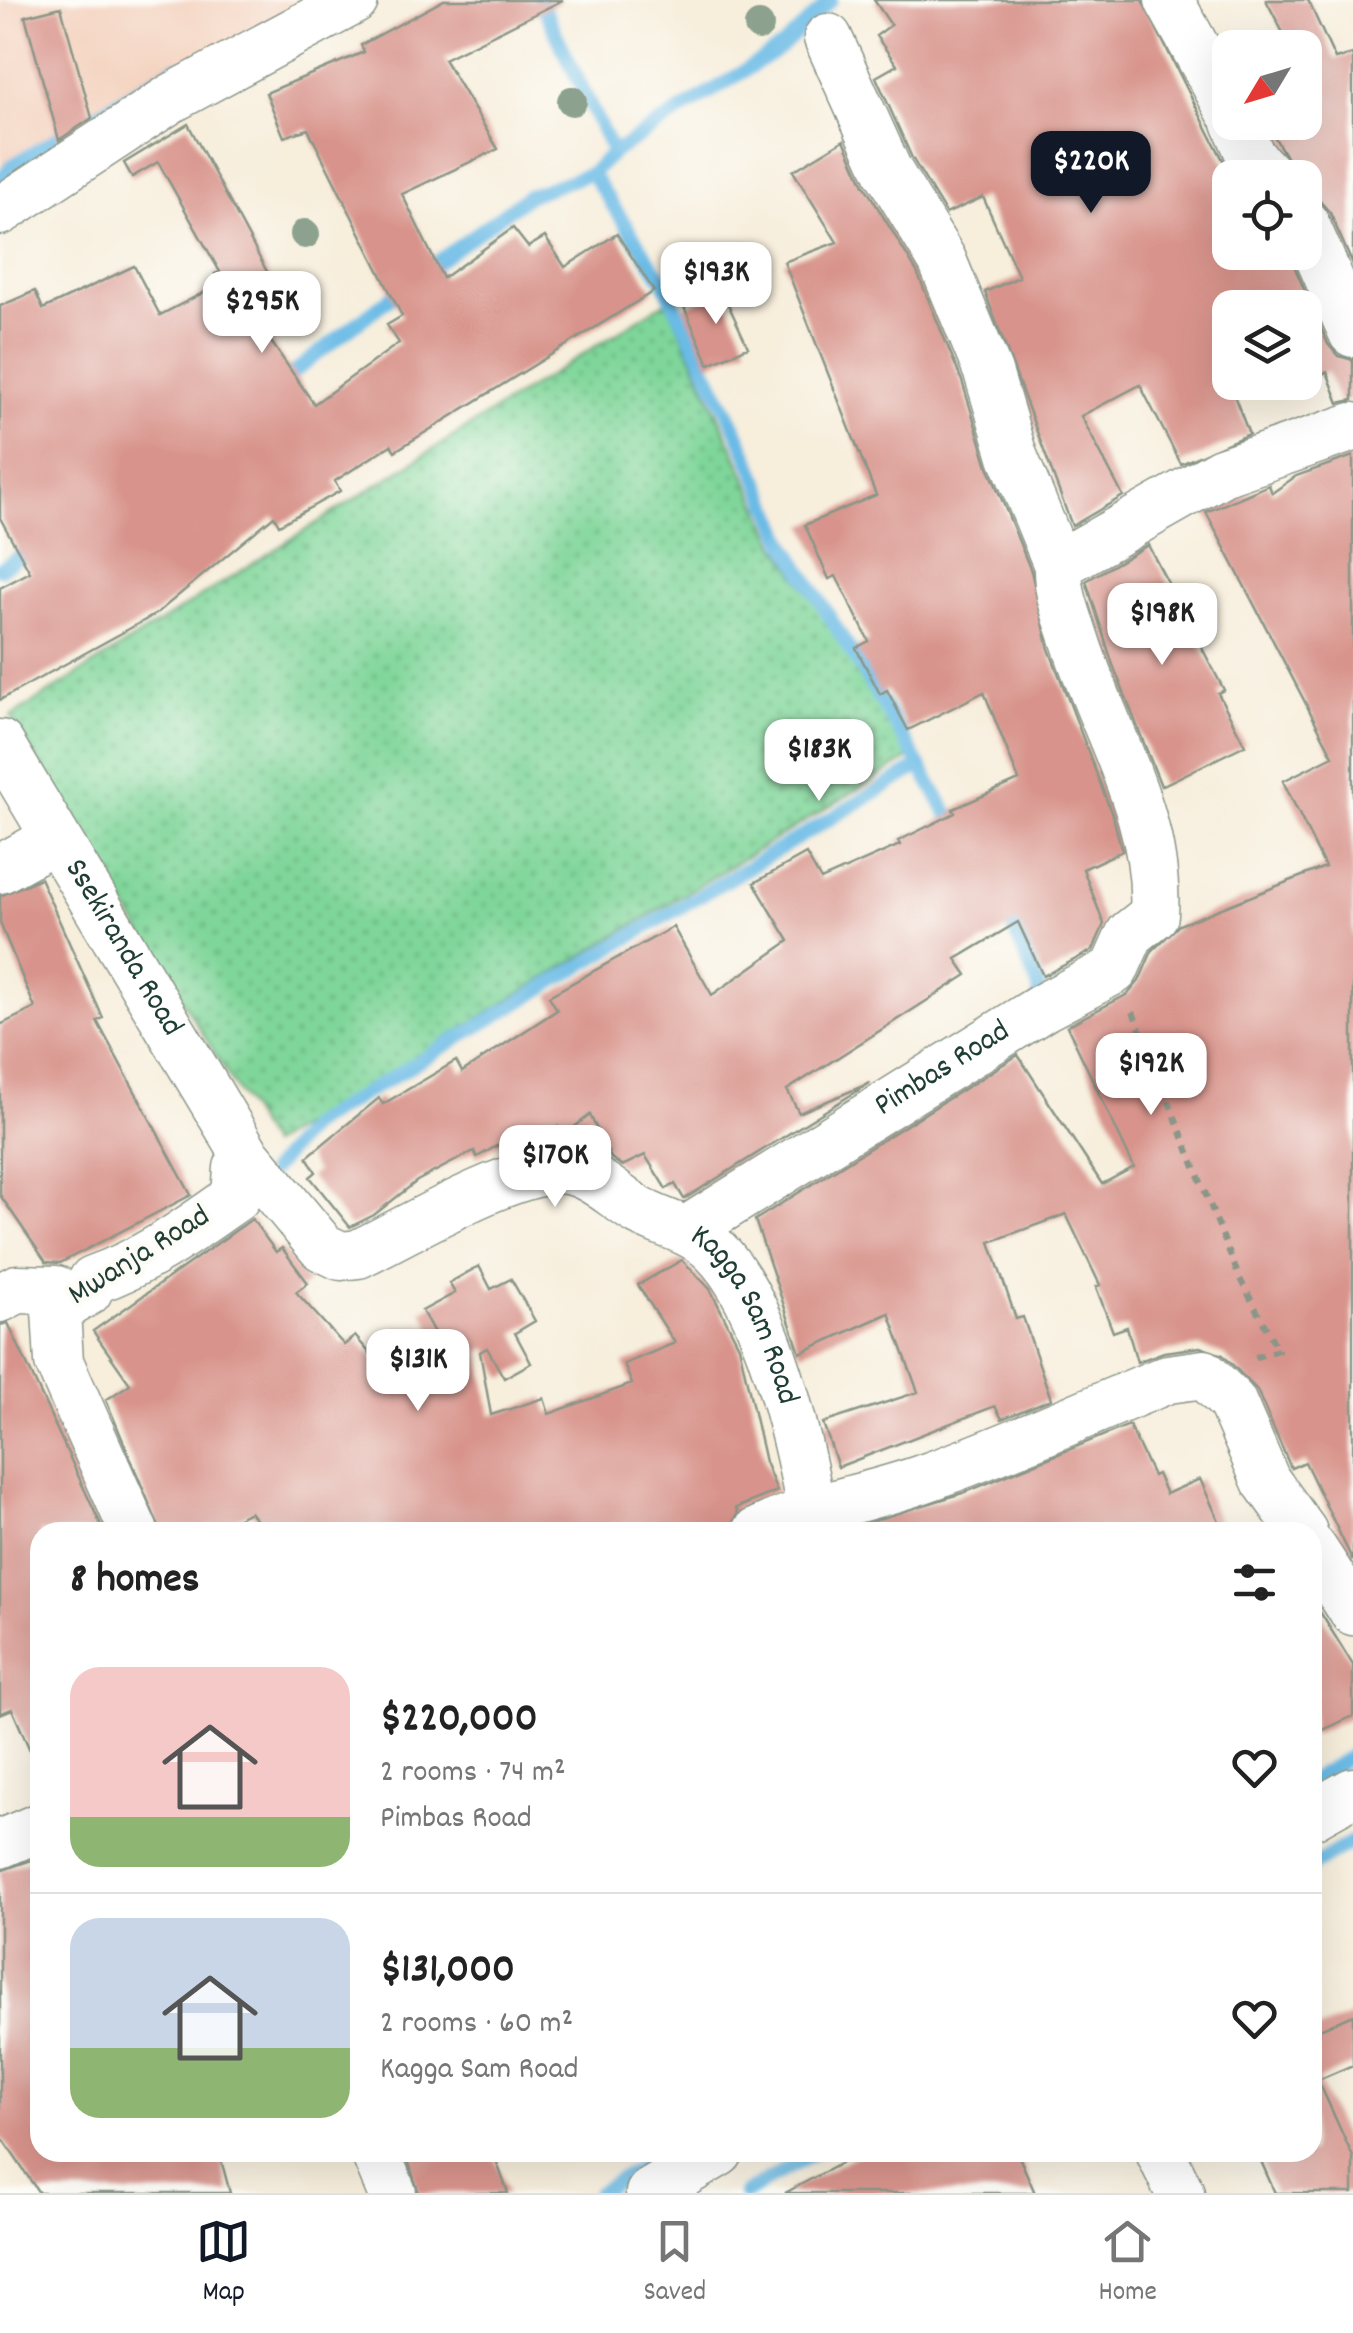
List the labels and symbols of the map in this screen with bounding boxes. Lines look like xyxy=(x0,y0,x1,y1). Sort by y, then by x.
north arrow xyxy=(1212,30,1322,140)
pin: $220K xyxy=(1021,131,1161,216)
pin: $193K xyxy=(646,242,786,327)
pin: $295K xyxy=(192,271,332,356)
pin: $198K xyxy=(1092,583,1232,668)
pin: $183K xyxy=(749,719,889,804)
street label: Ssekiranda Road xyxy=(51,851,193,1046)
street label: Pimbas Road xyxy=(867,1010,1020,1130)
pin: $192K xyxy=(1081,1033,1221,1118)
pin: $170K xyxy=(485,1125,625,1210)
street label: Mwanja Road xyxy=(60,1195,220,1319)
street label: Kagga Sam Road xyxy=(680,1215,809,1410)
pin: $131K xyxy=(348,1329,488,1414)

